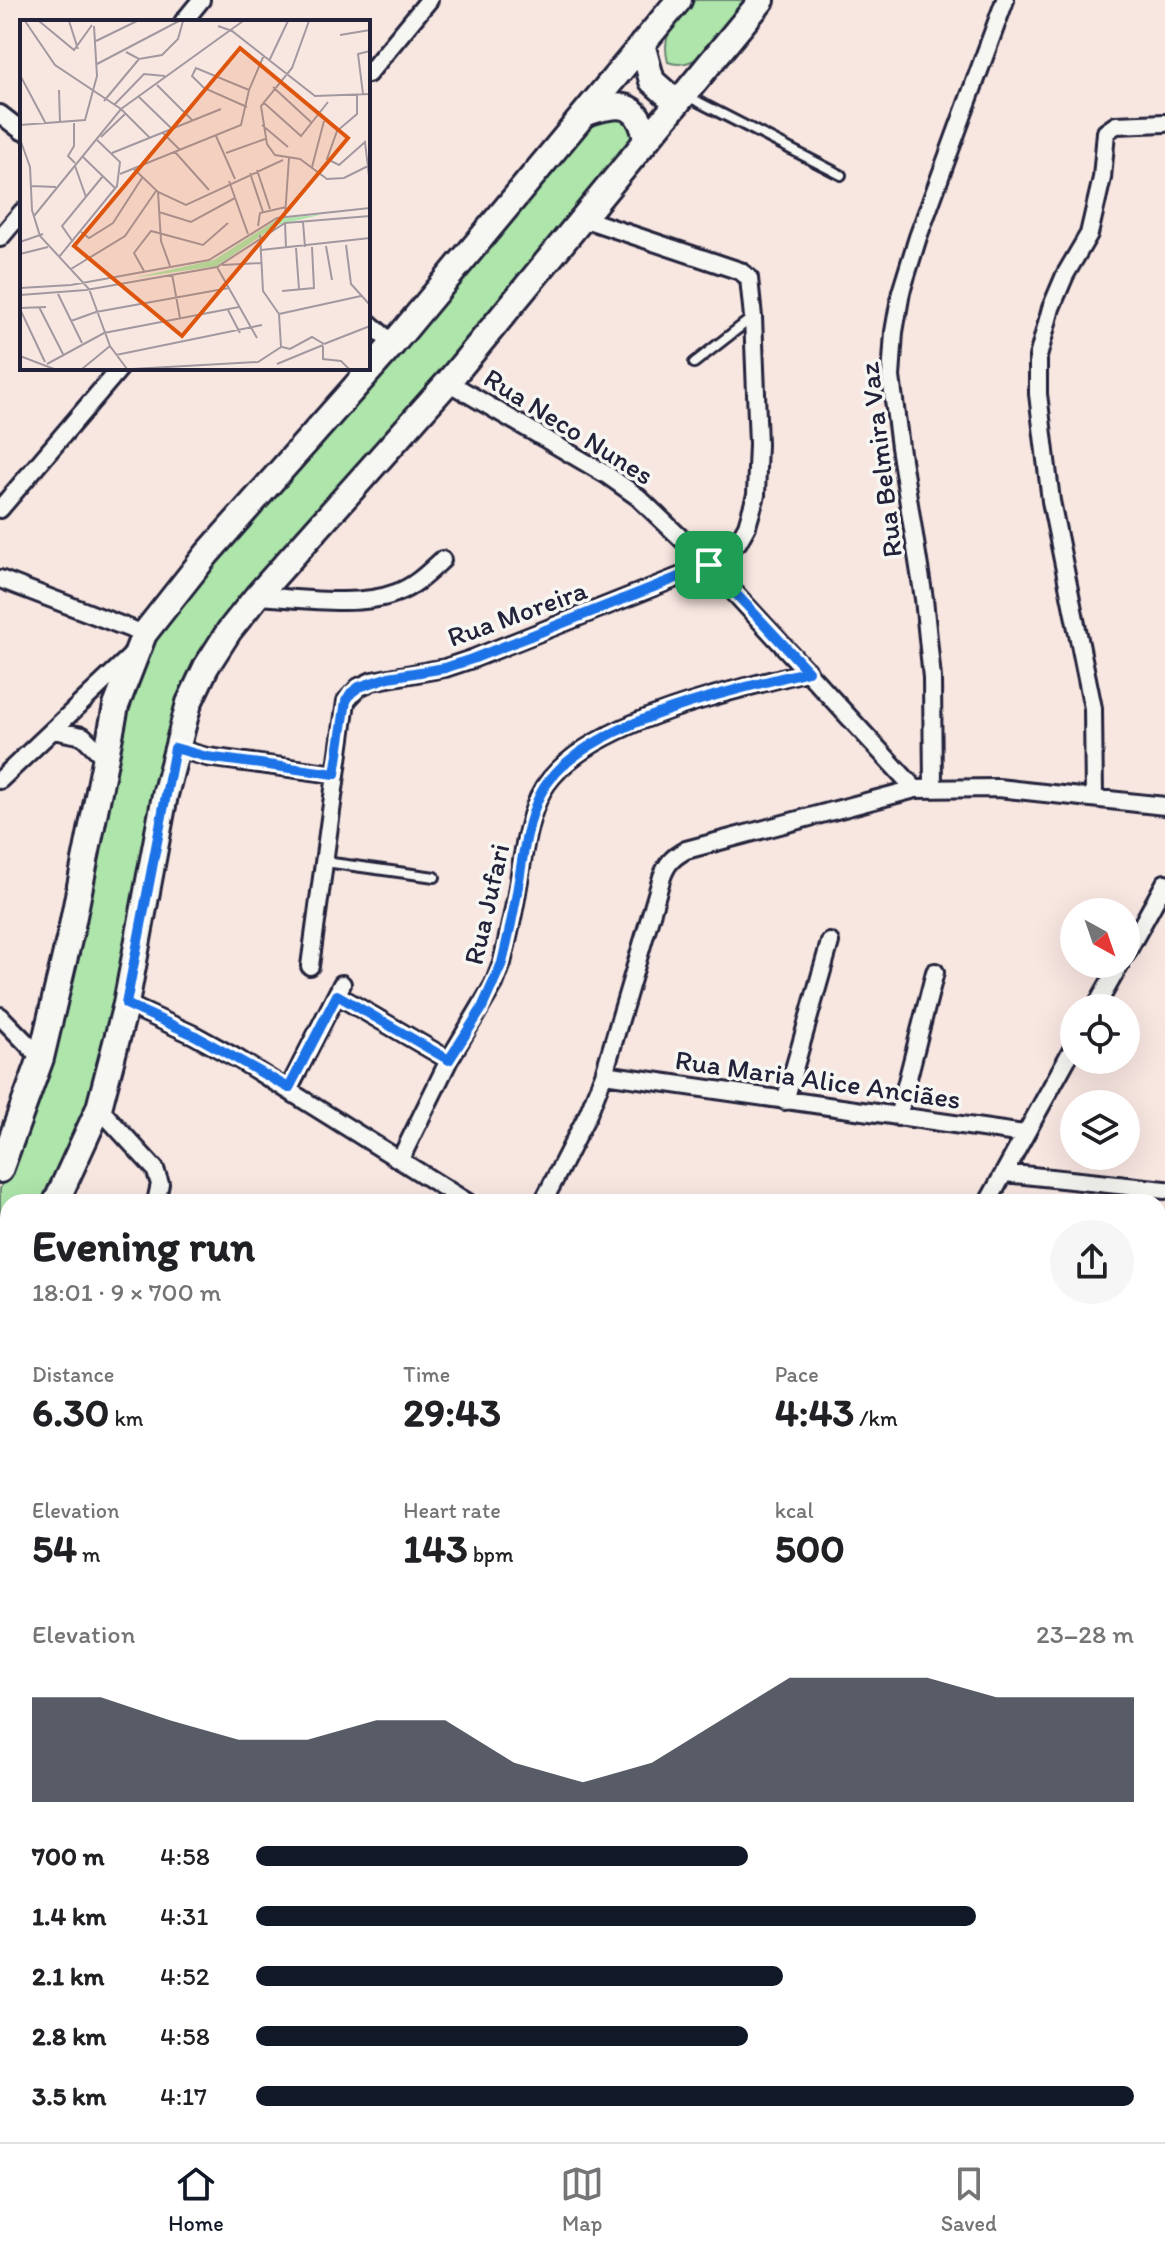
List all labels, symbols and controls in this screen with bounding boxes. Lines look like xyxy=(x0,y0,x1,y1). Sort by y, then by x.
inset map xyxy=(20,20,370,370)
street label: Rua Neco Nunes xyxy=(478,360,660,492)
street label: Rua Belmira Vaz xyxy=(851,360,909,560)
pin xyxy=(675,531,743,599)
icon: arrive xyxy=(687,543,731,587)
street label: Rua Moreira xyxy=(443,572,592,654)
street label: Rua Jufari xyxy=(456,840,516,968)
north arrow xyxy=(1060,898,1140,978)
map controls xyxy=(1060,898,1140,1170)
button: locate xyxy=(1060,994,1140,1074)
street label: Rua Maria Alice Anciães xyxy=(673,1042,963,1116)
button: layers xyxy=(1060,1090,1140,1170)
text: Evening run xyxy=(32,1219,255,1272)
button: share xyxy=(1050,1220,1134,1304)
text: 18:01 · 9 × 700 m xyxy=(32,1276,221,1308)
text: Distance xyxy=(32,1361,114,1388)
text: Time xyxy=(403,1361,450,1388)
text: Pace xyxy=(775,1361,819,1388)
text: 6.30 xyxy=(32,1388,109,1436)
text: 29:43 xyxy=(403,1388,501,1436)
text: 4:43 xyxy=(775,1388,854,1436)
text: km xyxy=(109,1405,144,1432)
text: /km xyxy=(854,1405,898,1432)
text: Elevation xyxy=(32,1497,119,1524)
text: Heart rate xyxy=(403,1497,501,1524)
text: kcal xyxy=(775,1497,814,1524)
text: 54 xyxy=(32,1524,77,1572)
text: 143 xyxy=(403,1524,468,1572)
text: 500 xyxy=(775,1524,845,1572)
text: m xyxy=(77,1541,101,1568)
text: bpm xyxy=(468,1541,514,1568)
text: Elevation xyxy=(32,1618,135,1650)
text: 23–28 m xyxy=(1036,1618,1134,1650)
text: 700 m xyxy=(32,1840,105,1872)
text: 4:58 xyxy=(160,1840,210,1872)
text: 1.4 km xyxy=(32,1900,106,1932)
text: 4:31 xyxy=(160,1900,208,1932)
text: 2.1 km xyxy=(32,1960,104,1992)
text: 4:52 xyxy=(160,1960,209,1992)
text: 2.8 km xyxy=(32,2020,107,2052)
text: 4:58 xyxy=(160,2020,210,2052)
text: 3.5 km xyxy=(32,2080,106,2112)
text: 4:17 xyxy=(160,2080,207,2112)
tab: Home xyxy=(168,2162,224,2237)
tab: Map xyxy=(560,2162,604,2237)
tab: Saved xyxy=(941,2162,997,2237)

